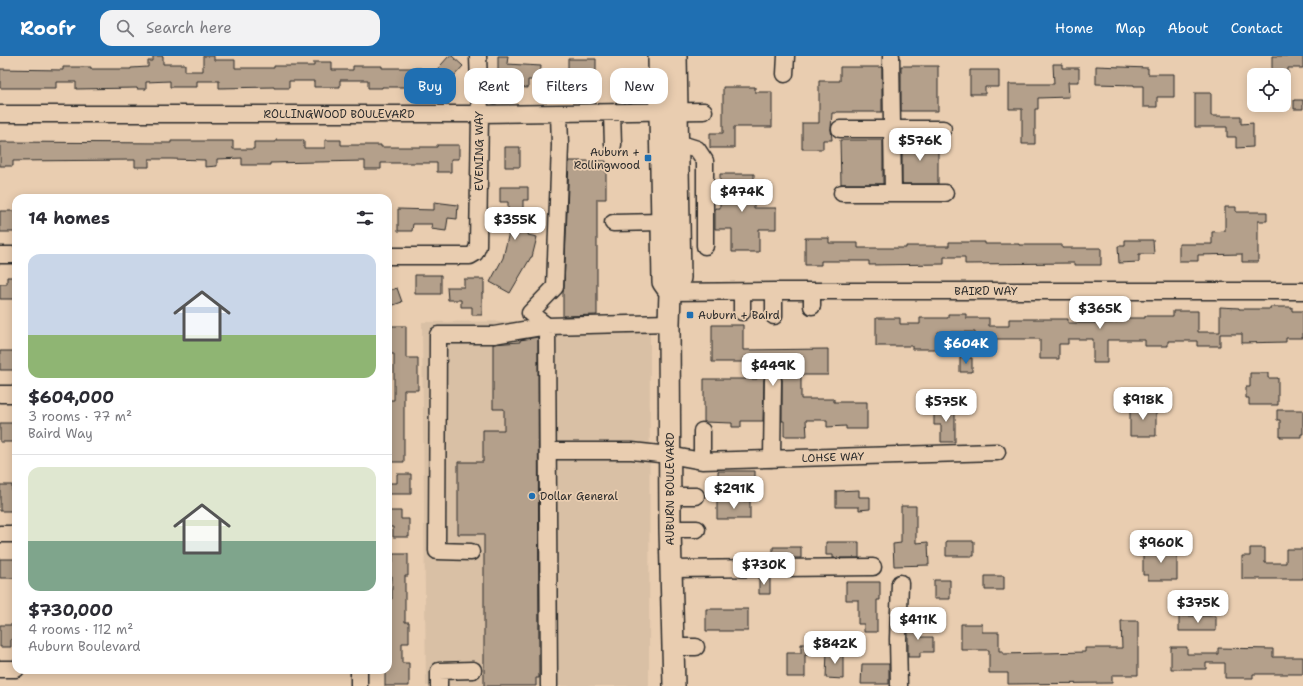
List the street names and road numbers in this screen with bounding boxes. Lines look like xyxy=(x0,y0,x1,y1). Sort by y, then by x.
street label: ROLLINGWOOD BOULEVARD xyxy=(264,107,414,122)
street label: EVENING WAY xyxy=(472,111,487,191)
street label: BAIRD WAY xyxy=(954,284,1018,299)
street label: AUBURN BOULEVARD xyxy=(663,432,678,546)
street label: LOHSE WAY xyxy=(801,449,865,466)

